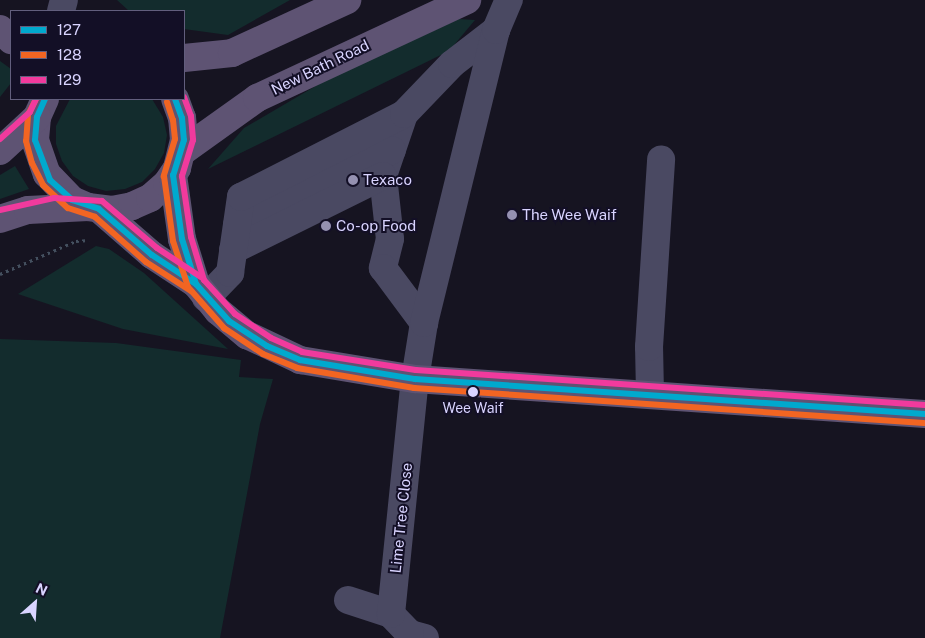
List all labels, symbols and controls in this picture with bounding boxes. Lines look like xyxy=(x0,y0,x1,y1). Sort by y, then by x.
legend xyxy=(10,10,185,100)
text: 127 xyxy=(57,21,81,38)
street label: New Bath Road xyxy=(268,36,372,98)
text: 128 xyxy=(57,46,82,63)
text: 129 xyxy=(57,71,81,88)
place label: Texaco xyxy=(363,171,412,189)
marker: Texaco xyxy=(347,174,359,186)
place label: The Wee Waif xyxy=(522,206,618,224)
marker: The Wee Waif xyxy=(506,209,518,221)
place label: Co-op Food xyxy=(336,217,416,235)
marker: Co-op Food xyxy=(320,220,332,232)
marker: Wee Waif xyxy=(468,387,478,397)
place label: Wee Waif xyxy=(442,400,504,416)
street label: Lime Tree Close xyxy=(386,462,416,574)
north arrow xyxy=(10,578,60,628)
text: N xyxy=(33,580,50,599)

